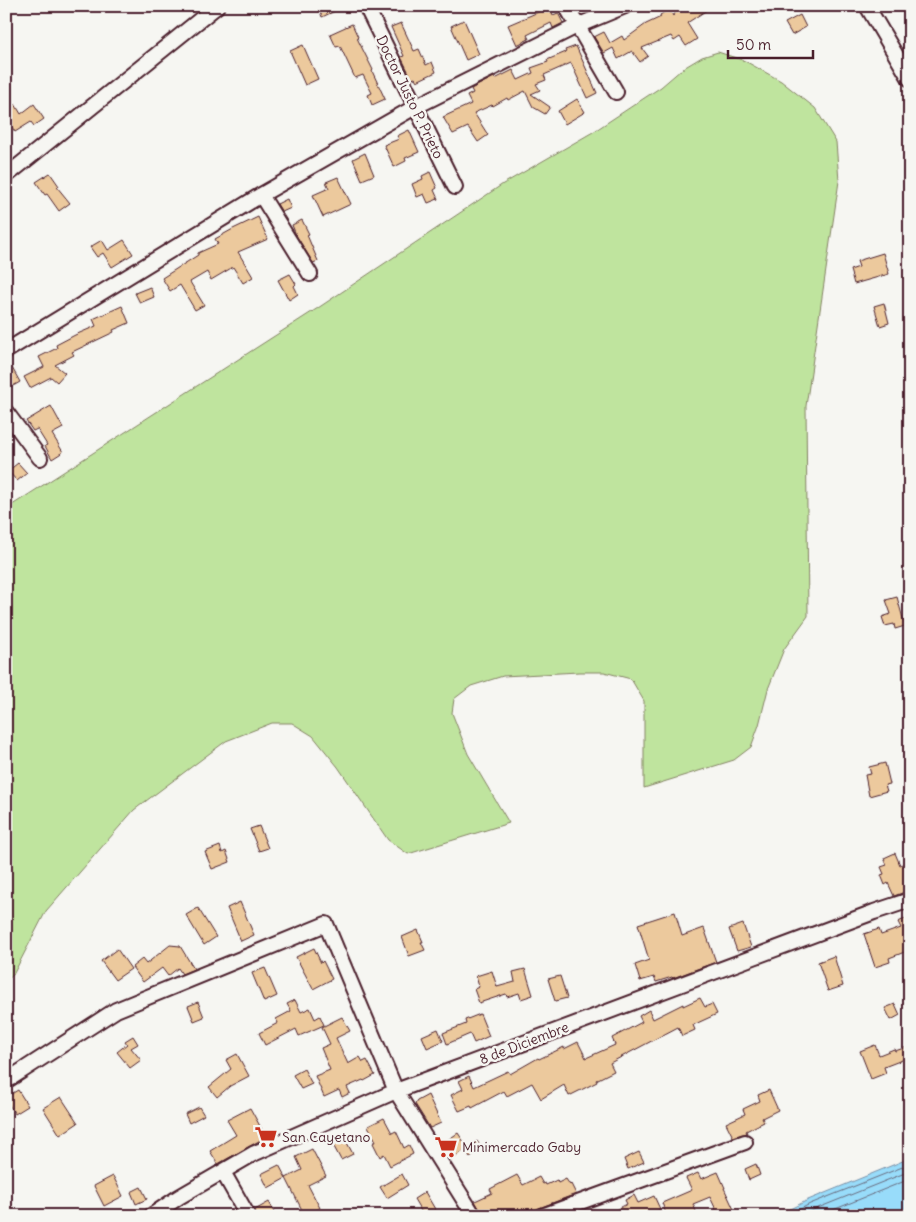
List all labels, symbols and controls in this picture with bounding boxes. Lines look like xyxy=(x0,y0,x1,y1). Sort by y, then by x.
scale bar xyxy=(728,28,814,60)
street label: Doctor Justo P. Prieto xyxy=(372,32,448,162)
text: 50 m xyxy=(736,35,771,54)
street label: 8 de Diciembre xyxy=(477,1018,571,1068)
supermarket icon: San Cayetano xyxy=(253,1124,279,1150)
place label: San Cayetano xyxy=(282,1128,371,1146)
supermarket icon: Minimercado Gaby xyxy=(433,1134,459,1160)
place label: Minimercado Gaby xyxy=(462,1138,581,1156)

